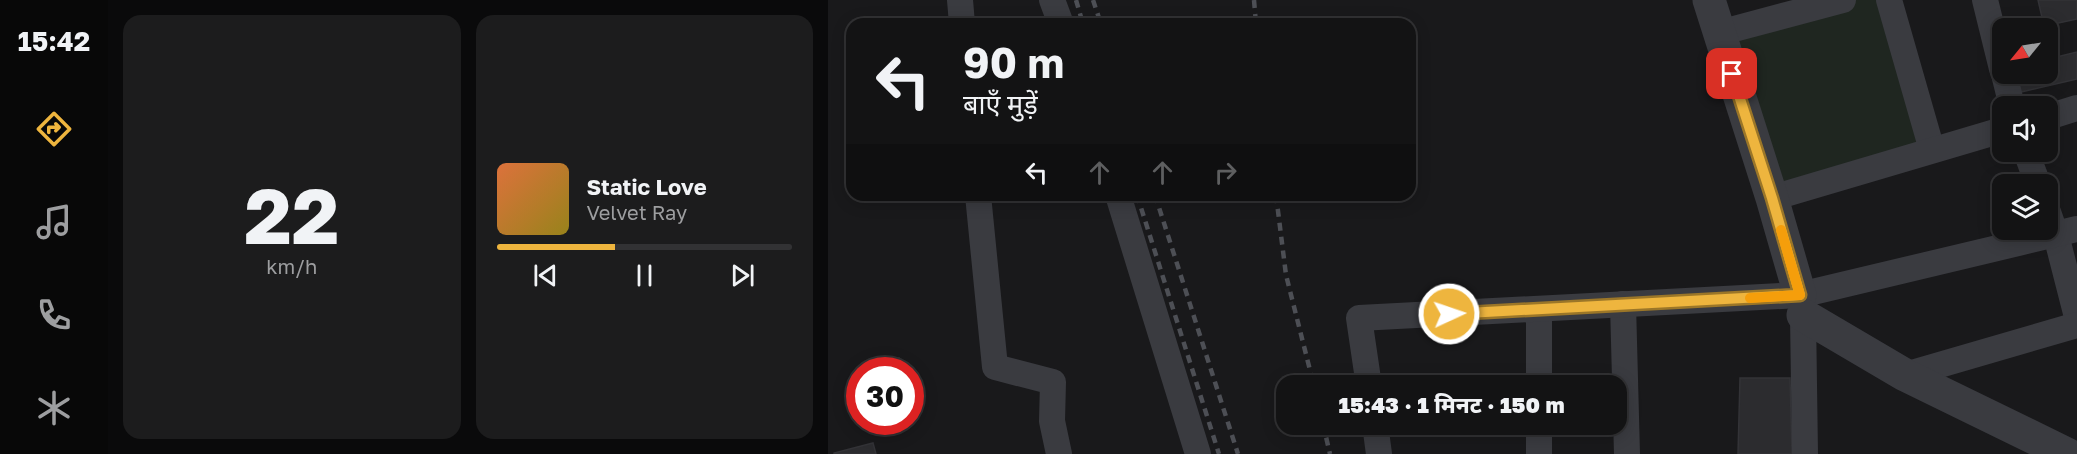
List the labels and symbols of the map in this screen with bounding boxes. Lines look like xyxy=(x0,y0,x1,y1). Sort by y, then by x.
north arrow xyxy=(1992,18,2058,84)
pin xyxy=(1706,48,1757,99)
position arrow xyxy=(1417,282,1481,346)
speed limit sign: 30 xyxy=(846,357,924,435)

